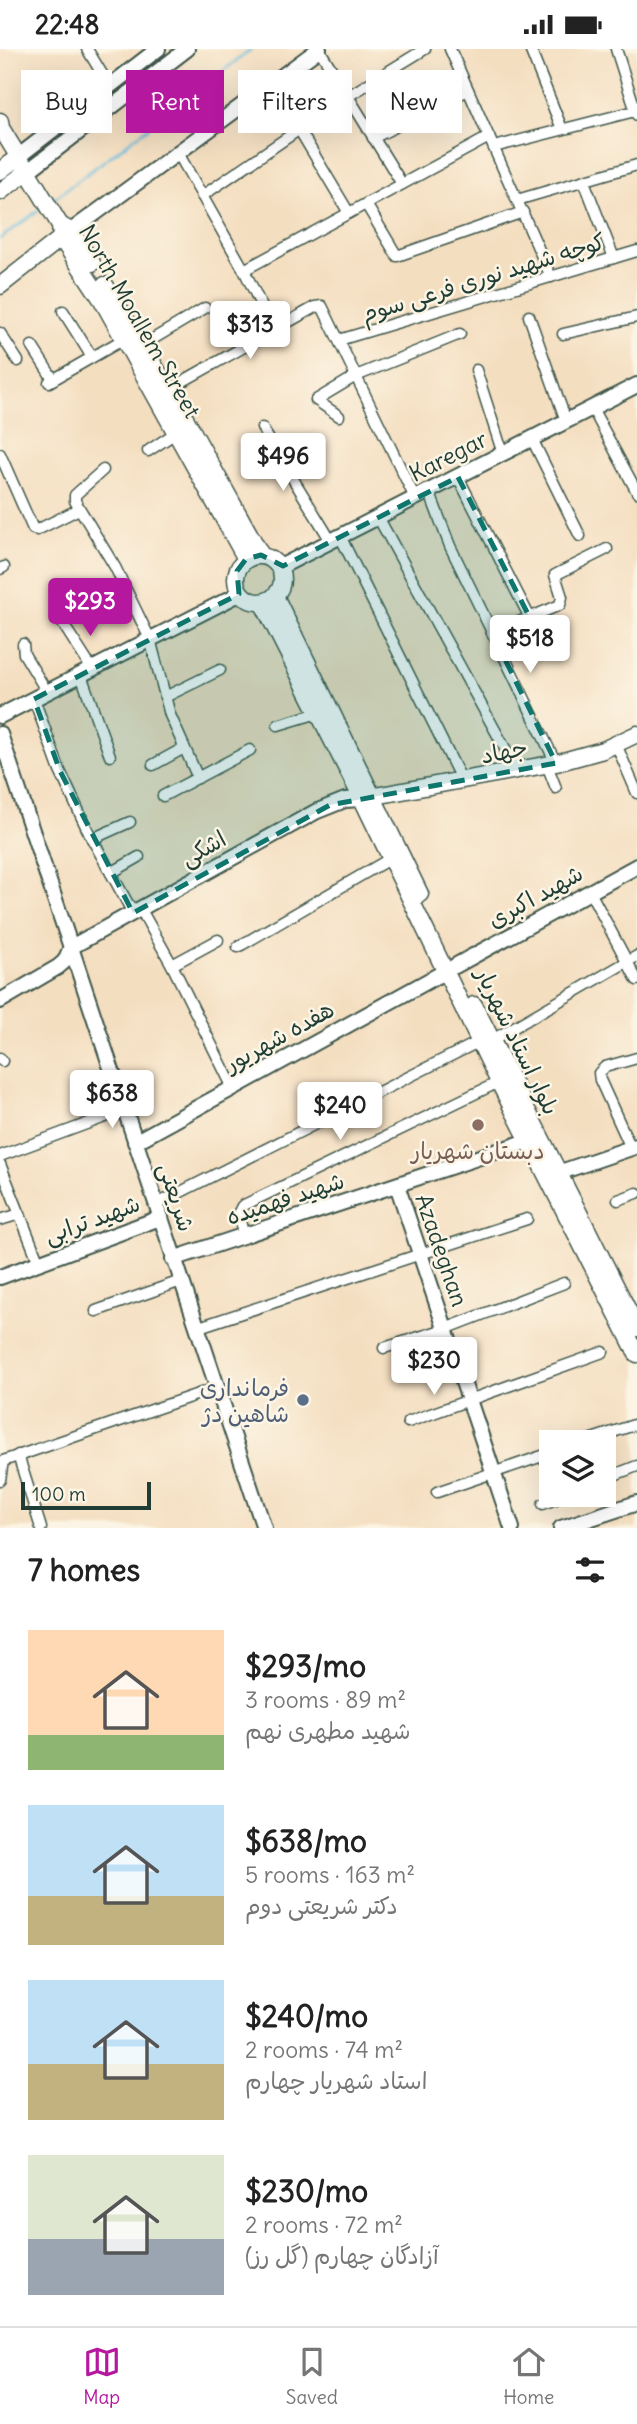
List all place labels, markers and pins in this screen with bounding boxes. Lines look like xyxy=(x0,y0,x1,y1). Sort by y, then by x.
pin: $313 xyxy=(209,301,291,361)
pin: $496 xyxy=(242,433,324,493)
pin: $293 xyxy=(49,579,131,638)
pin: $518 xyxy=(489,615,571,675)
pin: $638 xyxy=(71,1070,153,1130)
pin: $240 xyxy=(299,1083,381,1142)
marker: دبستان شهریار xyxy=(470,1117,486,1133)
place label: دبستان شهریار xyxy=(409,1136,545,1165)
pin: $230 xyxy=(393,1337,475,1397)
place label: فرمانداری شاهین دژ xyxy=(200,1373,289,1428)
marker: فرمانداری شاهین دژ xyxy=(295,1392,311,1408)

